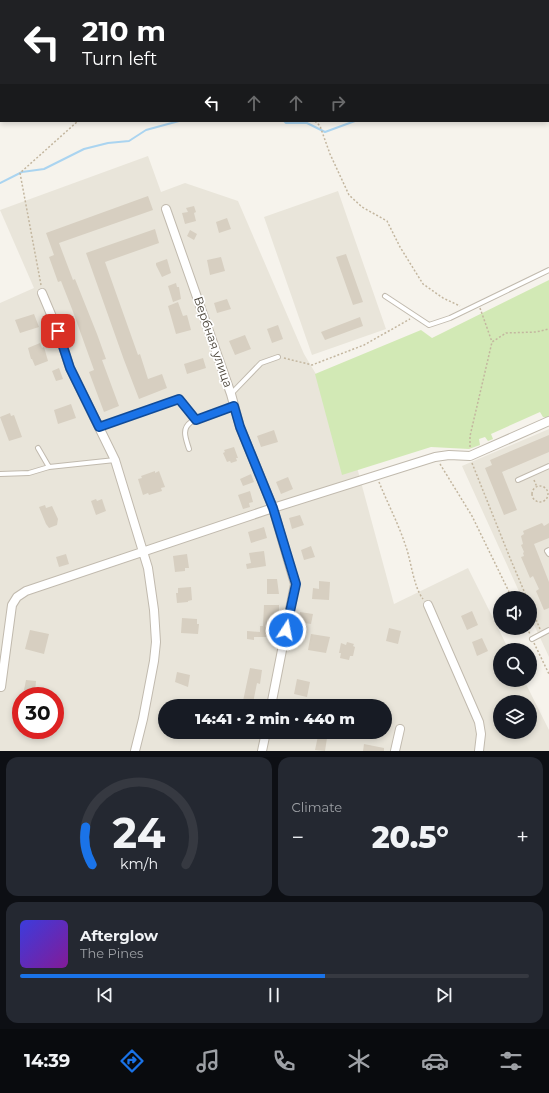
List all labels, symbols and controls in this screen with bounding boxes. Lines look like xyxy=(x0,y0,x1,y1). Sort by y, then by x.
text: 210 m xyxy=(82,14,166,48)
icon: left xyxy=(16,16,68,68)
text: Turn left xyxy=(82,48,157,70)
icon: left xyxy=(201,92,223,114)
icon: ahead xyxy=(243,92,265,114)
icon: ahead xyxy=(285,92,307,114)
icon: right xyxy=(327,92,349,114)
street label: Вербная улица xyxy=(191,294,236,389)
pin xyxy=(41,314,75,348)
icon: arrive xyxy=(47,320,69,342)
map controls xyxy=(493,591,537,739)
button: sound xyxy=(493,591,537,635)
position arrow xyxy=(265,609,307,651)
button: search xyxy=(493,643,537,687)
speed limit sign: 30 xyxy=(12,687,64,739)
button: layers xyxy=(493,695,537,739)
text: 14:41 · 2 min · 440 m xyxy=(195,709,355,728)
text: Climate xyxy=(292,799,342,815)
text: 24 xyxy=(112,807,165,857)
text: 20.5° xyxy=(372,819,449,856)
text: − xyxy=(292,824,304,851)
text: + xyxy=(516,824,529,851)
text: km/h xyxy=(120,854,158,872)
text: Afterglow xyxy=(80,926,158,945)
text: The Pines xyxy=(80,945,143,961)
icon: previous xyxy=(94,984,116,1006)
icon: pause xyxy=(263,984,285,1006)
icon: next xyxy=(433,984,455,1006)
icon: directions xyxy=(118,1047,146,1075)
icon: music xyxy=(194,1047,222,1075)
icon: phone xyxy=(270,1047,298,1075)
icon: climate xyxy=(345,1047,373,1075)
icon: car xyxy=(421,1047,449,1075)
icon: filters xyxy=(497,1047,525,1075)
text: 14:39 xyxy=(24,1050,70,1072)

